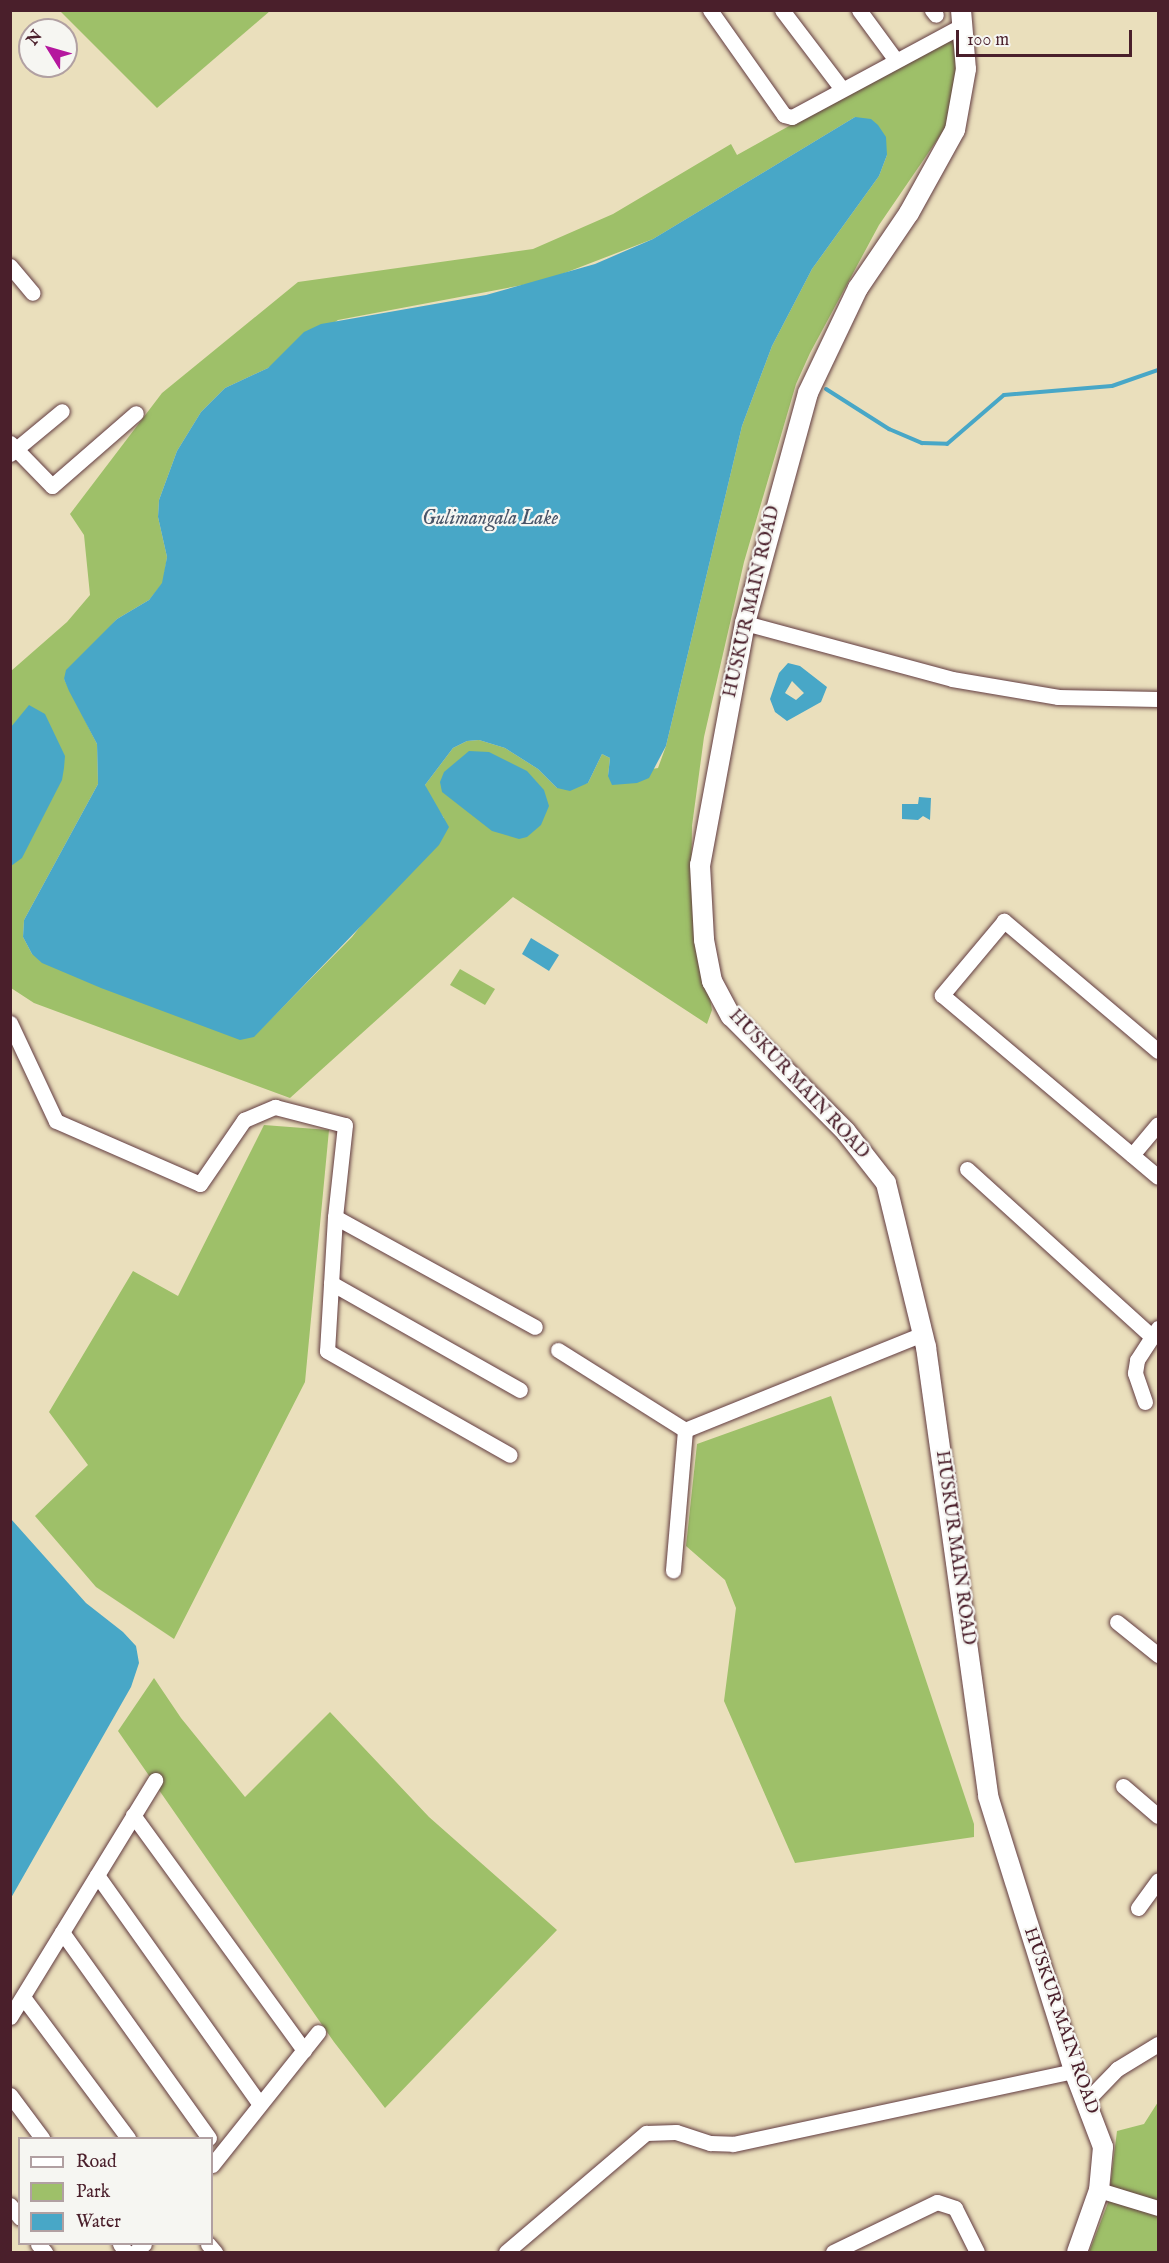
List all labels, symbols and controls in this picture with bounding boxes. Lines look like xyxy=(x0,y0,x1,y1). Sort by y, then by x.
north arrow xyxy=(18,18,78,78)
scale bar xyxy=(959,18,1134,56)
text: N xyxy=(23,27,47,50)
text: 100 m xyxy=(967,29,1009,52)
street label: HUSKUR MAIN ROAD xyxy=(720,504,786,700)
water label: Gulimangala Lake xyxy=(422,506,558,530)
street label: HUSKUR MAIN ROAD xyxy=(723,1006,873,1164)
street label: HUSKUR MAIN ROAD xyxy=(930,1449,978,1647)
street label: HUSKUR MAIN ROAD xyxy=(1018,1925,1102,2117)
legend xyxy=(18,2137,213,2245)
text: Road xyxy=(76,2151,117,2174)
text: Park xyxy=(76,2181,110,2204)
text: Water xyxy=(76,2211,121,2234)

